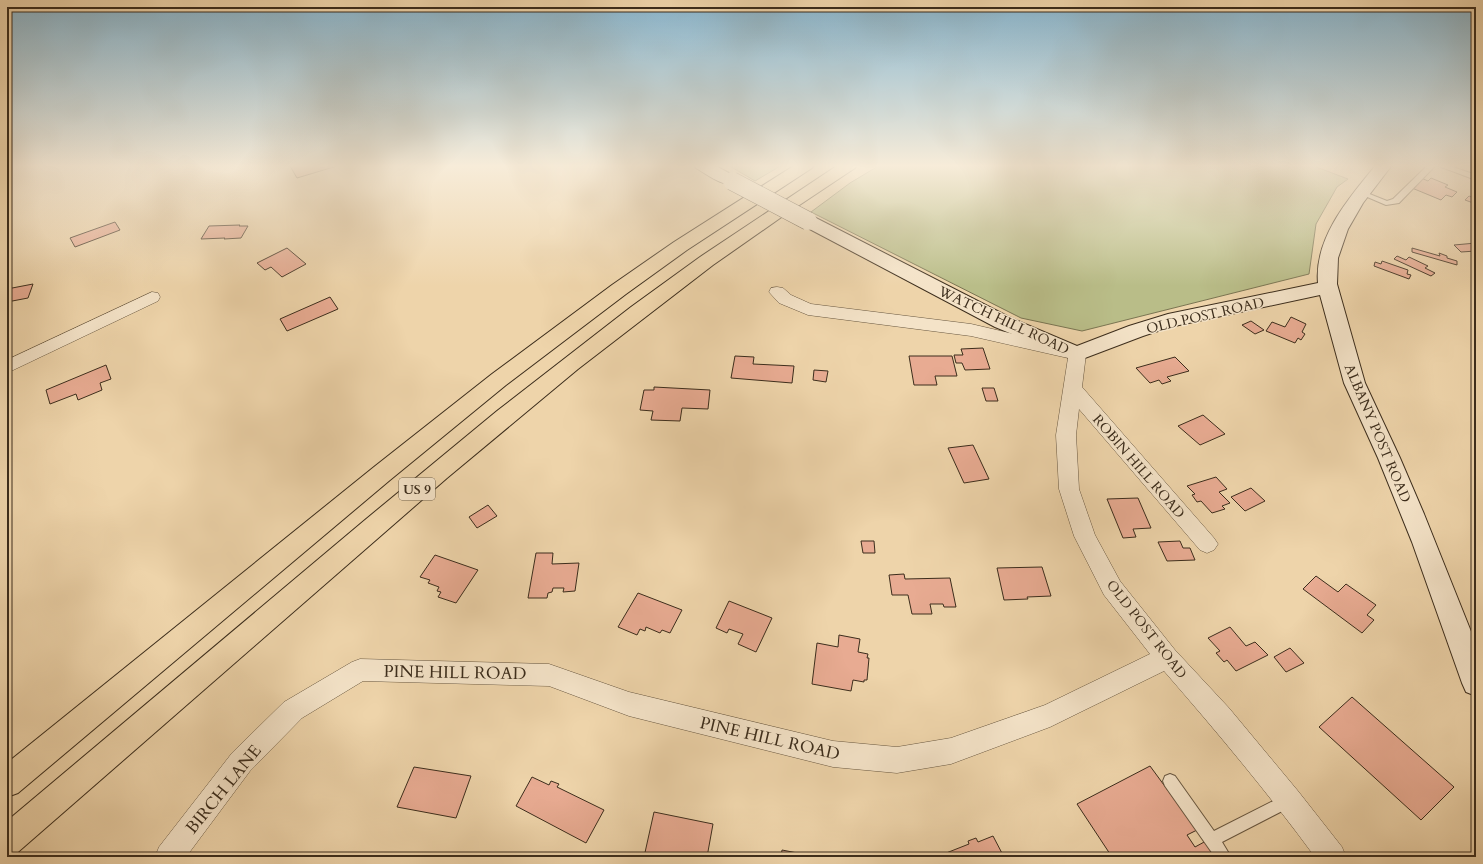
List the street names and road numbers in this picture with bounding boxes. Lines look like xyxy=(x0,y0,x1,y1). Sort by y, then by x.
street label: WATCH HILL ROAD xyxy=(934,281,1072,359)
street label: OLD POST ROAD xyxy=(1144,293,1266,338)
street label: ALBANY POST ROAD xyxy=(1340,361,1415,505)
street label: ROBIN HILL ROAD xyxy=(1088,410,1189,522)
road number: US 9 xyxy=(399,478,435,500)
street label: OLD POST ROAD xyxy=(1102,576,1191,683)
street label: PINE HILL ROAD xyxy=(383,660,527,685)
street label: PINE HILL ROAD xyxy=(698,711,842,766)
street label: BIRCH LANE xyxy=(180,740,266,839)

